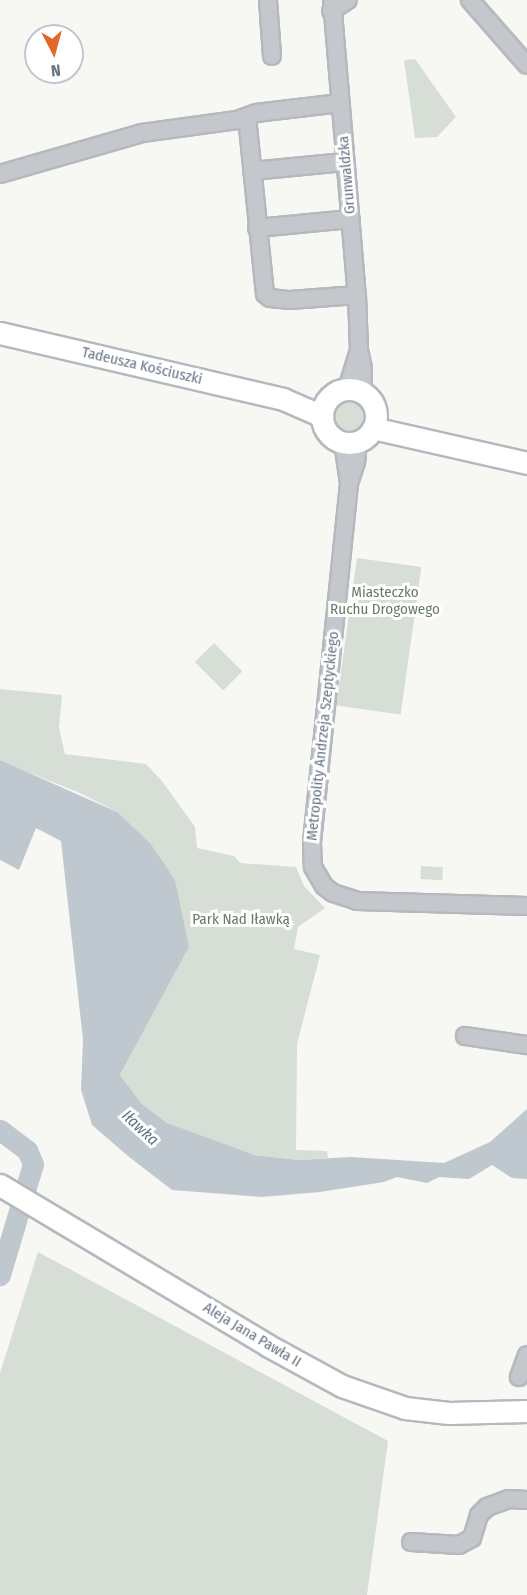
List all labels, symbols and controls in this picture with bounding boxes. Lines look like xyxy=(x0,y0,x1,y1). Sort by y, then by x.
north arrow xyxy=(24,24,84,84)
text: N xyxy=(50,60,61,80)
street label: Grunwaldzka xyxy=(335,135,359,215)
street label: Tadeusza Kościuszki xyxy=(80,343,204,389)
park label: Miasteczko Ruchu Drogowego xyxy=(330,583,440,618)
street label: Metropolity Andrzeja Szeptyckiego xyxy=(303,630,343,842)
park label: Park Nad Iławką xyxy=(192,911,290,929)
water label: Iławka xyxy=(118,1106,162,1150)
street label: Aleja Jana Pawła II xyxy=(200,1299,304,1371)

